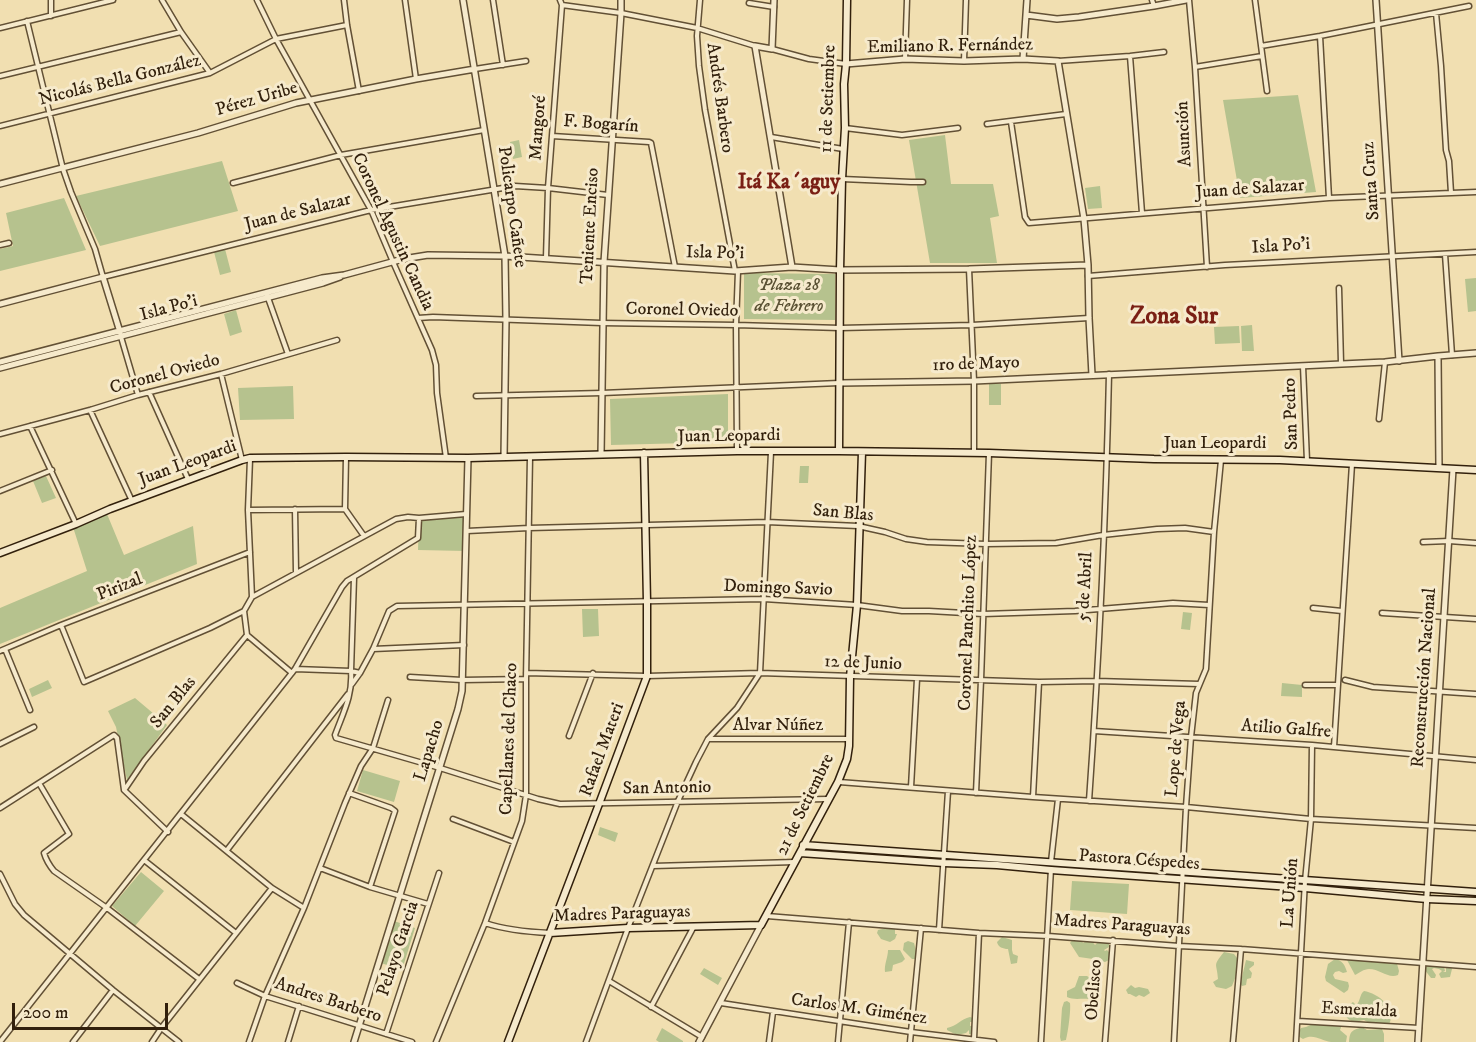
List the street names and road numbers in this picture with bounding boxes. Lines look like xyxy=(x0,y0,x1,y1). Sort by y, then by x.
street label: Emiliano R. Fernández xyxy=(867,35,1033,59)
street label: Andrés Barbero xyxy=(701,42,737,154)
street label: 11 de Setiembre xyxy=(816,45,842,153)
street label: Nicolás Bella González xyxy=(37,50,203,112)
street label: Pérez Uribe xyxy=(214,78,300,122)
street label: Mangoré xyxy=(526,95,552,161)
street label: Asunción xyxy=(1172,100,1198,168)
street label: F. Bogarín xyxy=(563,112,639,138)
street label: Santa Cruz xyxy=(1358,141,1386,221)
street label: Policarpo Cañete xyxy=(492,145,530,269)
street label: Coronel Agustin Candia xyxy=(346,150,438,314)
street label: Teniente Enciso xyxy=(577,167,605,285)
street label: Juan de Salazar xyxy=(1195,175,1305,205)
street label: Juan de Salazar xyxy=(243,189,353,237)
street label: Isla Po'i xyxy=(1251,234,1311,260)
street label: Isla Po'i xyxy=(686,243,744,265)
street label: Isla Po'i xyxy=(138,291,200,327)
street label: Coronel Oviedo xyxy=(625,299,739,323)
street label: Coronel Oviedo xyxy=(108,350,222,400)
street label: 1ro de Mayo xyxy=(932,353,1020,377)
street label: San Pedro xyxy=(1280,377,1304,451)
street label: Juan Leopardi xyxy=(678,425,780,449)
street label: Juan Leopardi xyxy=(1164,433,1266,455)
street label: Juan Leopardi xyxy=(136,436,240,492)
street label: San Blas xyxy=(812,501,874,527)
street label: Coronel Panchito López xyxy=(955,535,983,711)
street label: 5 de Abril xyxy=(1073,552,1099,622)
street label: Pirizal xyxy=(94,569,146,607)
street label: Domingo Savio xyxy=(723,576,833,602)
street label: Reconstrucción Nacional xyxy=(1408,587,1442,769)
street label: 12 de Junio xyxy=(824,652,902,676)
street label: Capellanes del Chaco xyxy=(497,662,523,816)
street label: San Blas xyxy=(147,673,201,733)
street label: Rafael Materi xyxy=(576,700,630,800)
street label: Lope de Vega xyxy=(1162,700,1192,798)
street label: Alvar Núñez xyxy=(733,715,823,737)
street label: Atilio Galfre xyxy=(1240,716,1332,744)
street label: Lapacho xyxy=(410,718,450,784)
street label: 21 de Setiembre xyxy=(772,751,840,859)
street label: San Antonio xyxy=(623,777,711,801)
street label: Pastora Céspedes xyxy=(1078,846,1200,876)
street label: La Unión xyxy=(1278,857,1304,929)
street label: Pelayo Garcia xyxy=(373,899,425,999)
street label: Madres Paraguayas xyxy=(553,902,691,928)
street label: Madres Paraguayas xyxy=(1053,910,1191,942)
street label: Obelisco xyxy=(1082,959,1108,1021)
street label: Andres Barbero xyxy=(272,974,384,1028)
street label: Carlos M. Giménez xyxy=(789,990,929,1030)
street label: Esmeralda xyxy=(1320,998,1398,1024)

